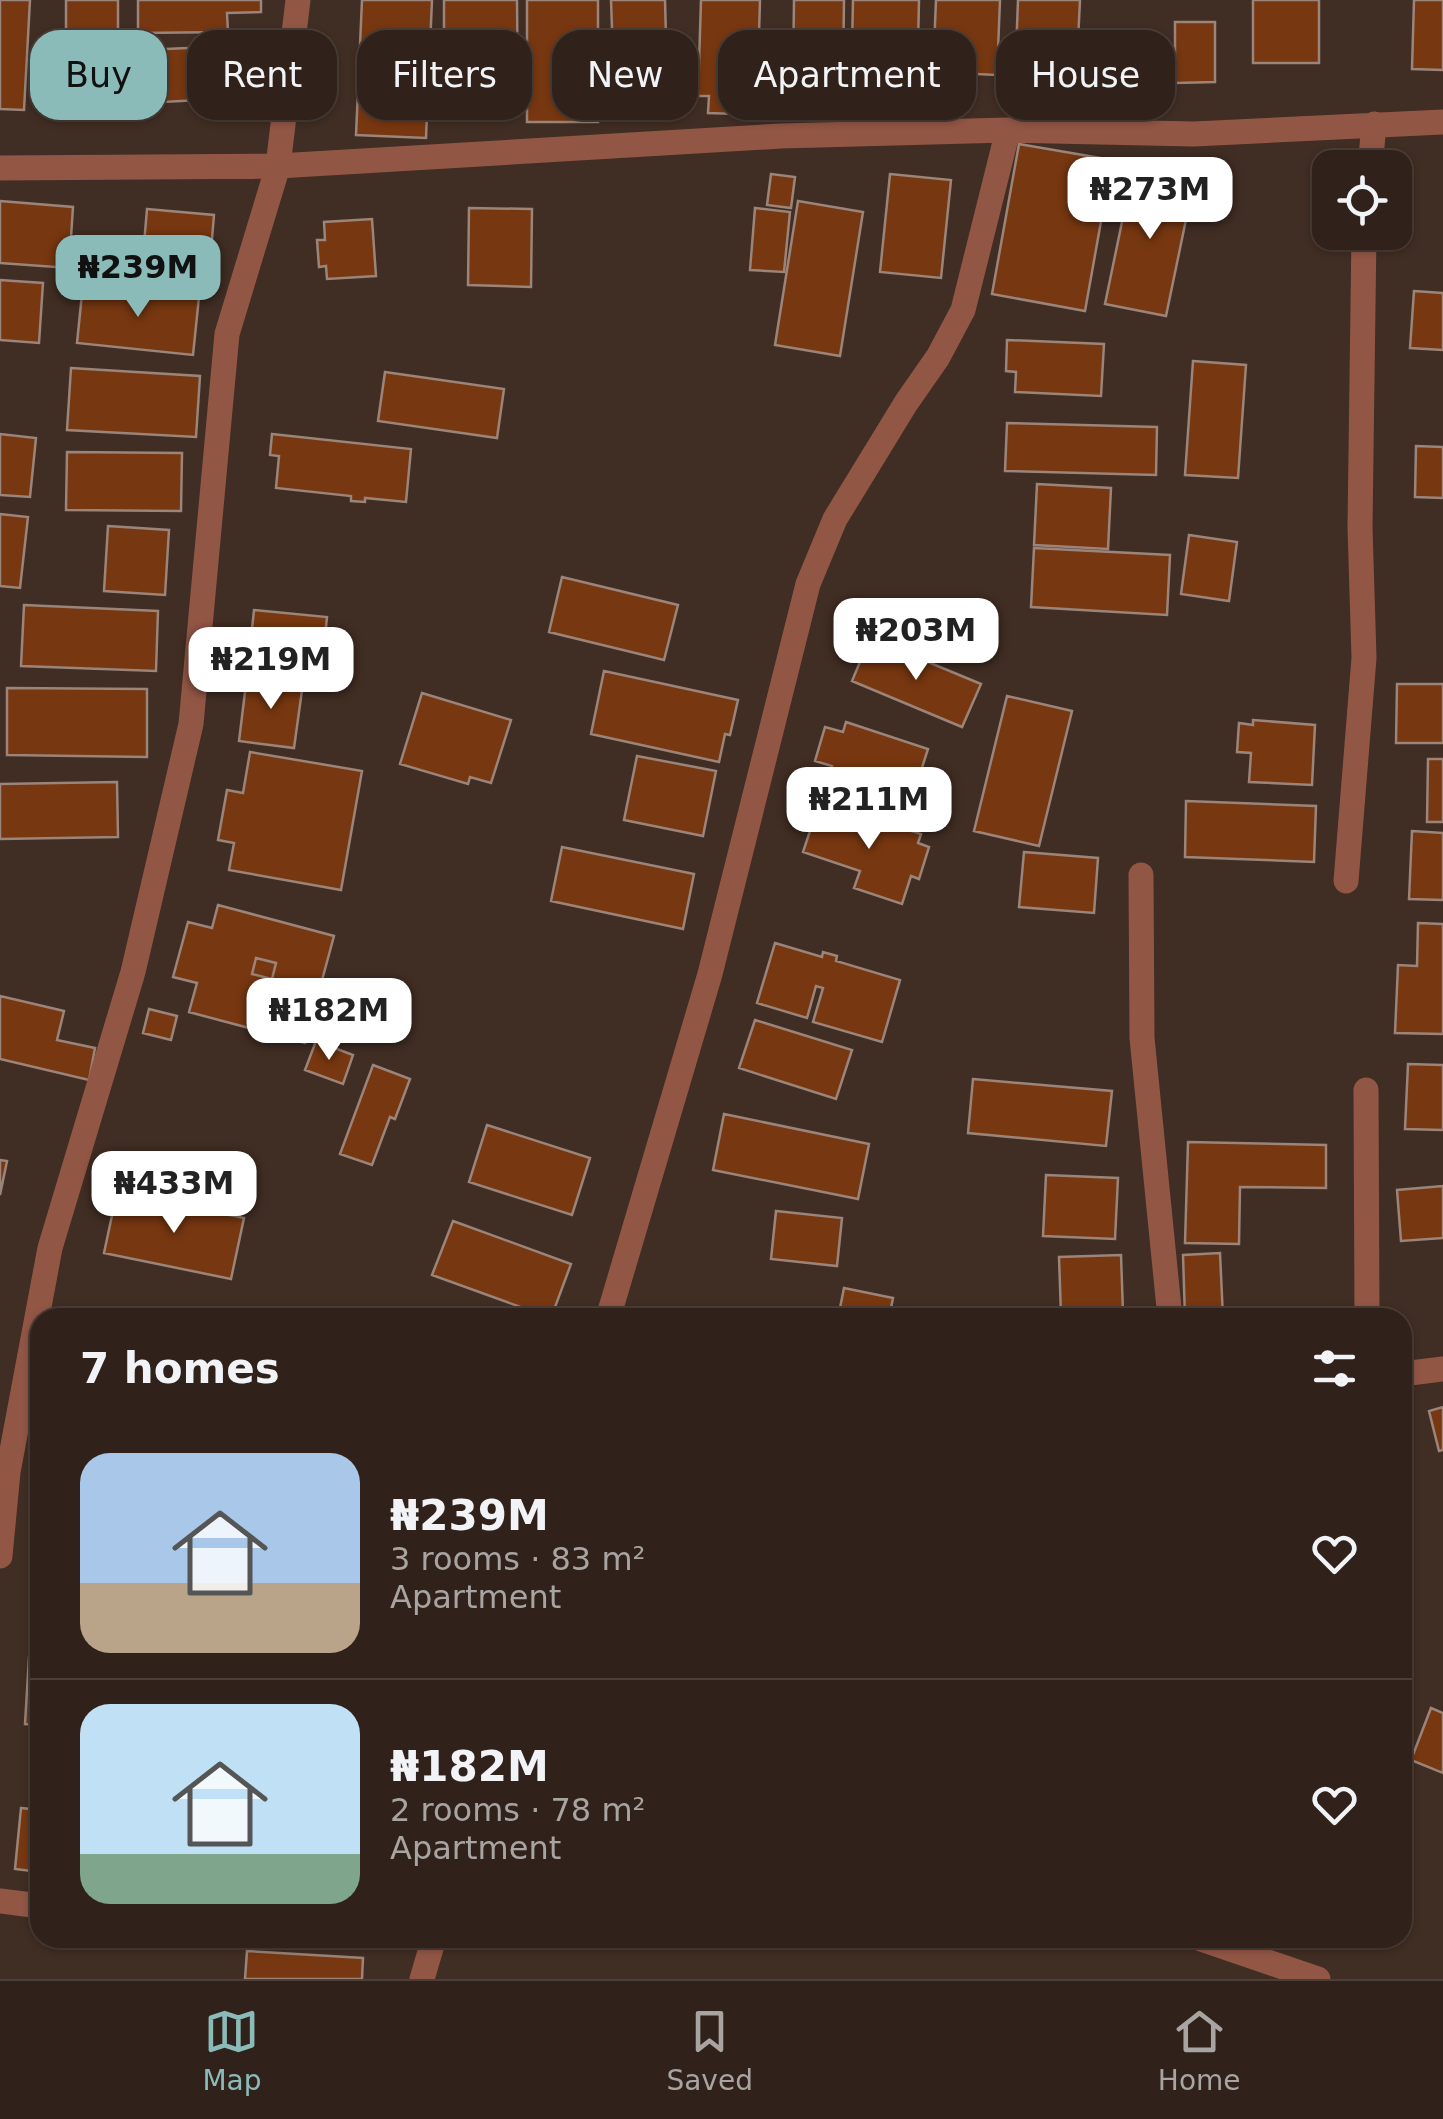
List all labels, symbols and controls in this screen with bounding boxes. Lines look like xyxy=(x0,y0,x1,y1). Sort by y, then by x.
chip: Buy xyxy=(30,30,167,120)
chip: Rent xyxy=(187,30,337,120)
chip: Filters xyxy=(357,30,532,120)
chip: New xyxy=(552,30,698,120)
chip: Apartment xyxy=(718,30,976,120)
chip: House xyxy=(996,30,1175,120)
map controls xyxy=(1312,150,1412,250)
button: locate xyxy=(1312,150,1412,250)
pin: ₦273M xyxy=(1080,157,1220,242)
text: ₦273M xyxy=(1090,170,1210,208)
pin: ₦239M xyxy=(68,235,208,320)
text: ₦239M xyxy=(78,248,198,286)
pin: ₦203M xyxy=(846,598,986,683)
text: ₦203M xyxy=(856,611,976,649)
pin: ₦219M xyxy=(201,627,341,712)
text: ₦219M xyxy=(211,640,331,678)
pin: ₦211M xyxy=(799,767,939,852)
text: ₦211M xyxy=(809,780,929,818)
pin: ₦182M xyxy=(259,978,399,1063)
text: ₦182M xyxy=(269,991,389,1029)
pin: ₦433M xyxy=(104,1151,244,1236)
text: ₦433M xyxy=(114,1164,234,1202)
icon: filters xyxy=(1307,1341,1362,1396)
text: 7 homes xyxy=(80,1344,280,1393)
text: ₦239M xyxy=(390,1491,549,1540)
icon: home xyxy=(160,1493,280,1613)
icon: heart xyxy=(1307,1526,1362,1581)
text: 3 rooms · 83 m² xyxy=(390,1540,645,1578)
text: Apartment xyxy=(390,1578,561,1616)
text: ₦182M xyxy=(390,1742,549,1791)
icon: home xyxy=(160,1744,280,1864)
icon: heart xyxy=(1307,1777,1362,1832)
text: 2 rooms · 78 m² xyxy=(390,1791,645,1829)
text: Apartment xyxy=(390,1829,561,1867)
tab: Map xyxy=(202,2004,262,2097)
tab: Saved xyxy=(666,2004,753,2097)
tab: Home xyxy=(1158,2004,1241,2097)

